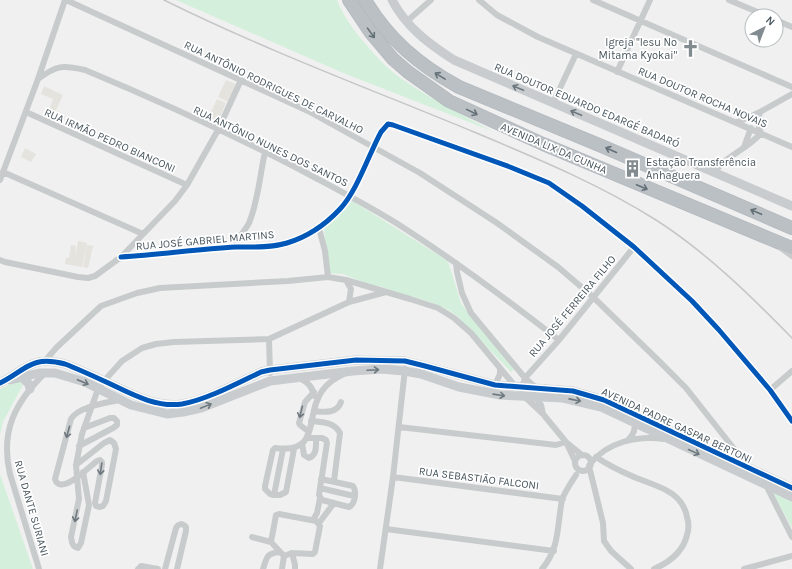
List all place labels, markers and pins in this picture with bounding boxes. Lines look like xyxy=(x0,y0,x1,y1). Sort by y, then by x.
place label: Igreja "Iesu No Mitama Kyokai" xyxy=(599,36,678,62)
church icon: Igreja "Iesu No Mitama Kyokai" xyxy=(680,38,700,58)
place label: Estação Transferência Anhaguera xyxy=(646,156,756,182)
building icon: Estação Transferência Anhaguera xyxy=(623,158,643,178)

